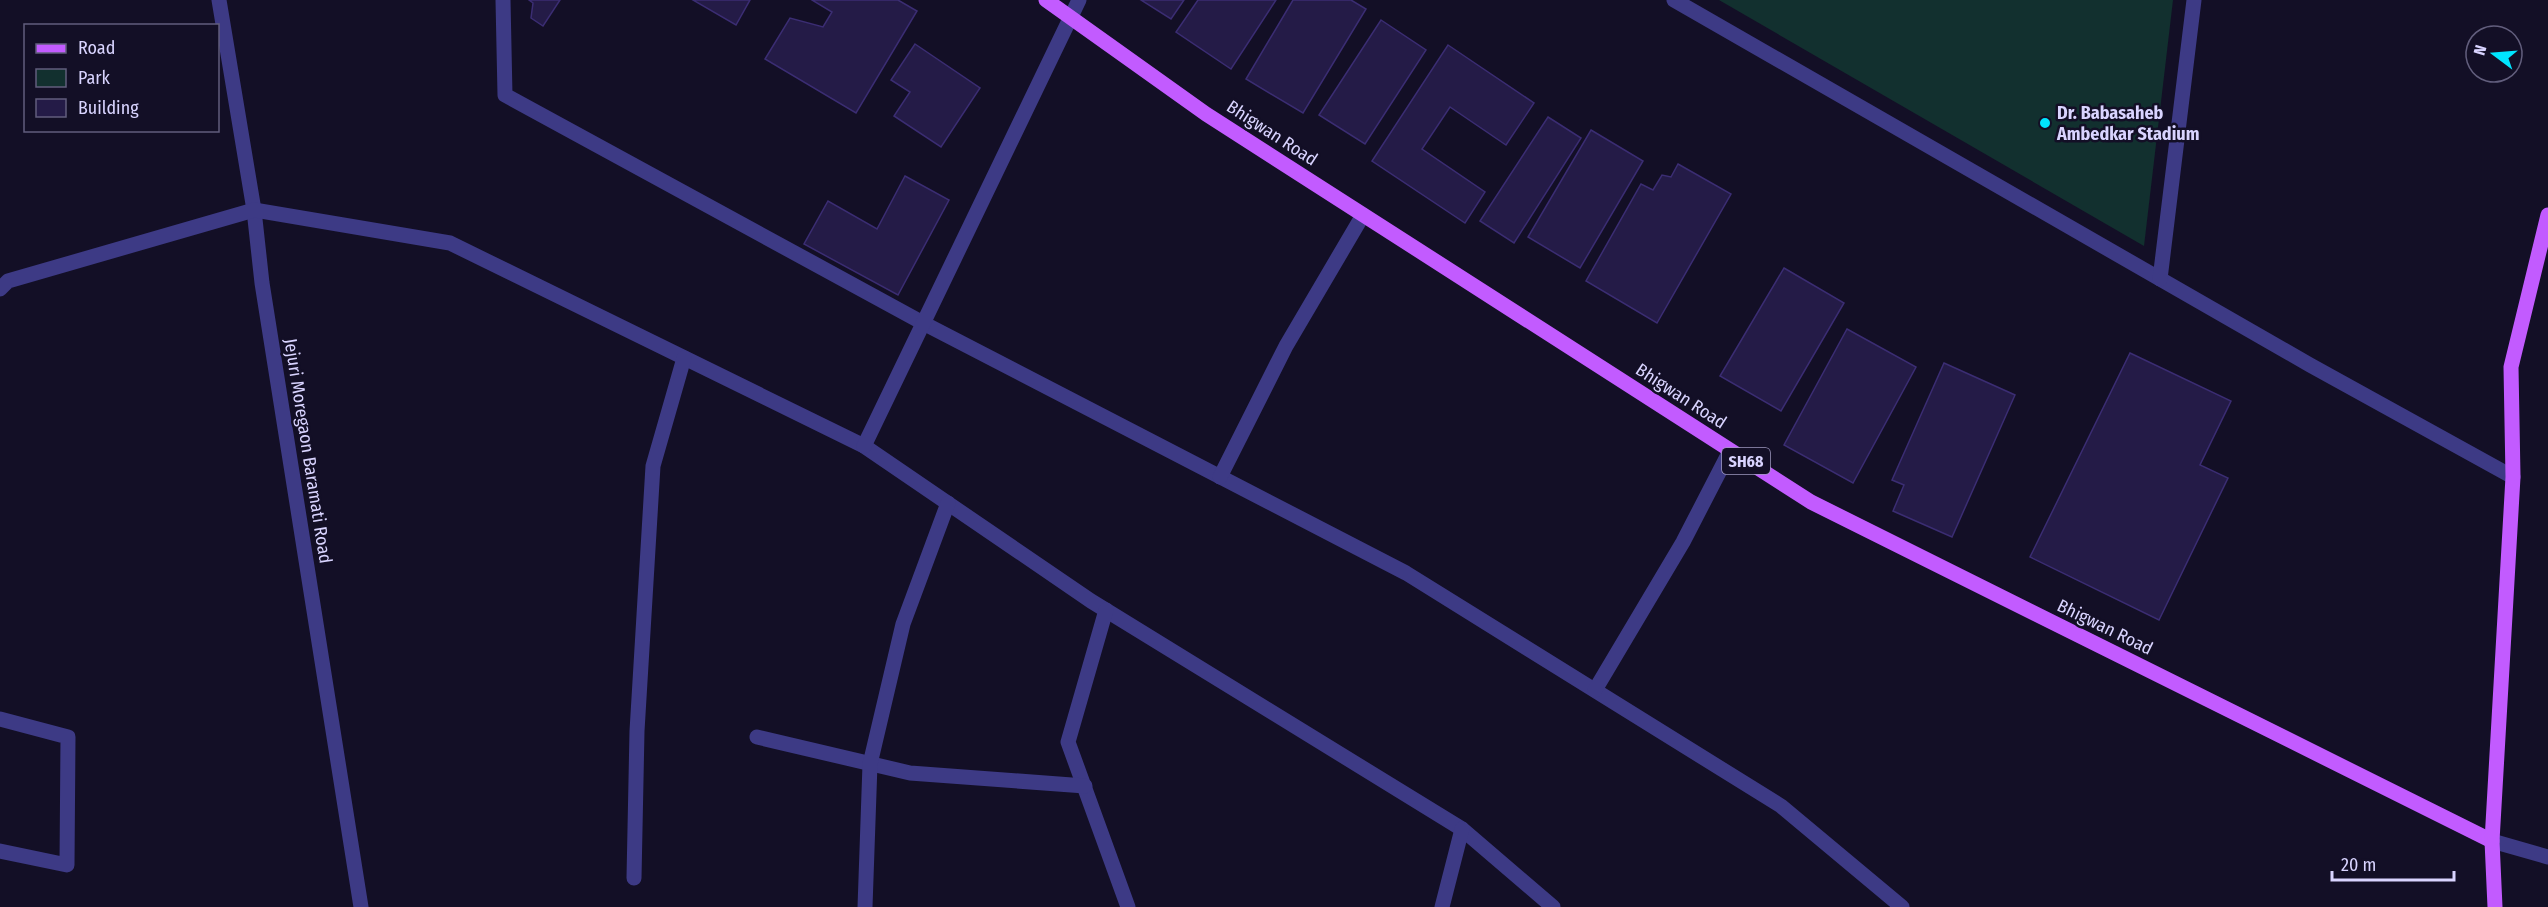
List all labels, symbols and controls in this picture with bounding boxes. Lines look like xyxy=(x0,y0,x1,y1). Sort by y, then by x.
legend xyxy=(24,24,219,132)
north arrow xyxy=(2464,24,2524,84)
text: Road xyxy=(78,37,115,59)
text: N xyxy=(2470,43,2491,57)
text: Park xyxy=(78,67,111,89)
street label: Bhigwan Road xyxy=(1223,96,1321,170)
text: Building xyxy=(78,97,139,119)
place label: Dr. Babasaheb Ambedkar Stadium xyxy=(2056,102,2199,145)
marker: Dr. Babasaheb Ambedkar Stadium xyxy=(2038,116,2052,130)
street label: Jejuri Moregaon Baramati Road xyxy=(279,337,337,565)
street label: Bhigwan Road xyxy=(1632,359,1730,433)
road number: SH68 xyxy=(1722,448,1770,474)
street label: Bhigwan Road xyxy=(2054,594,2156,660)
scale bar xyxy=(2332,844,2454,882)
text: 20 m xyxy=(2341,854,2376,876)

